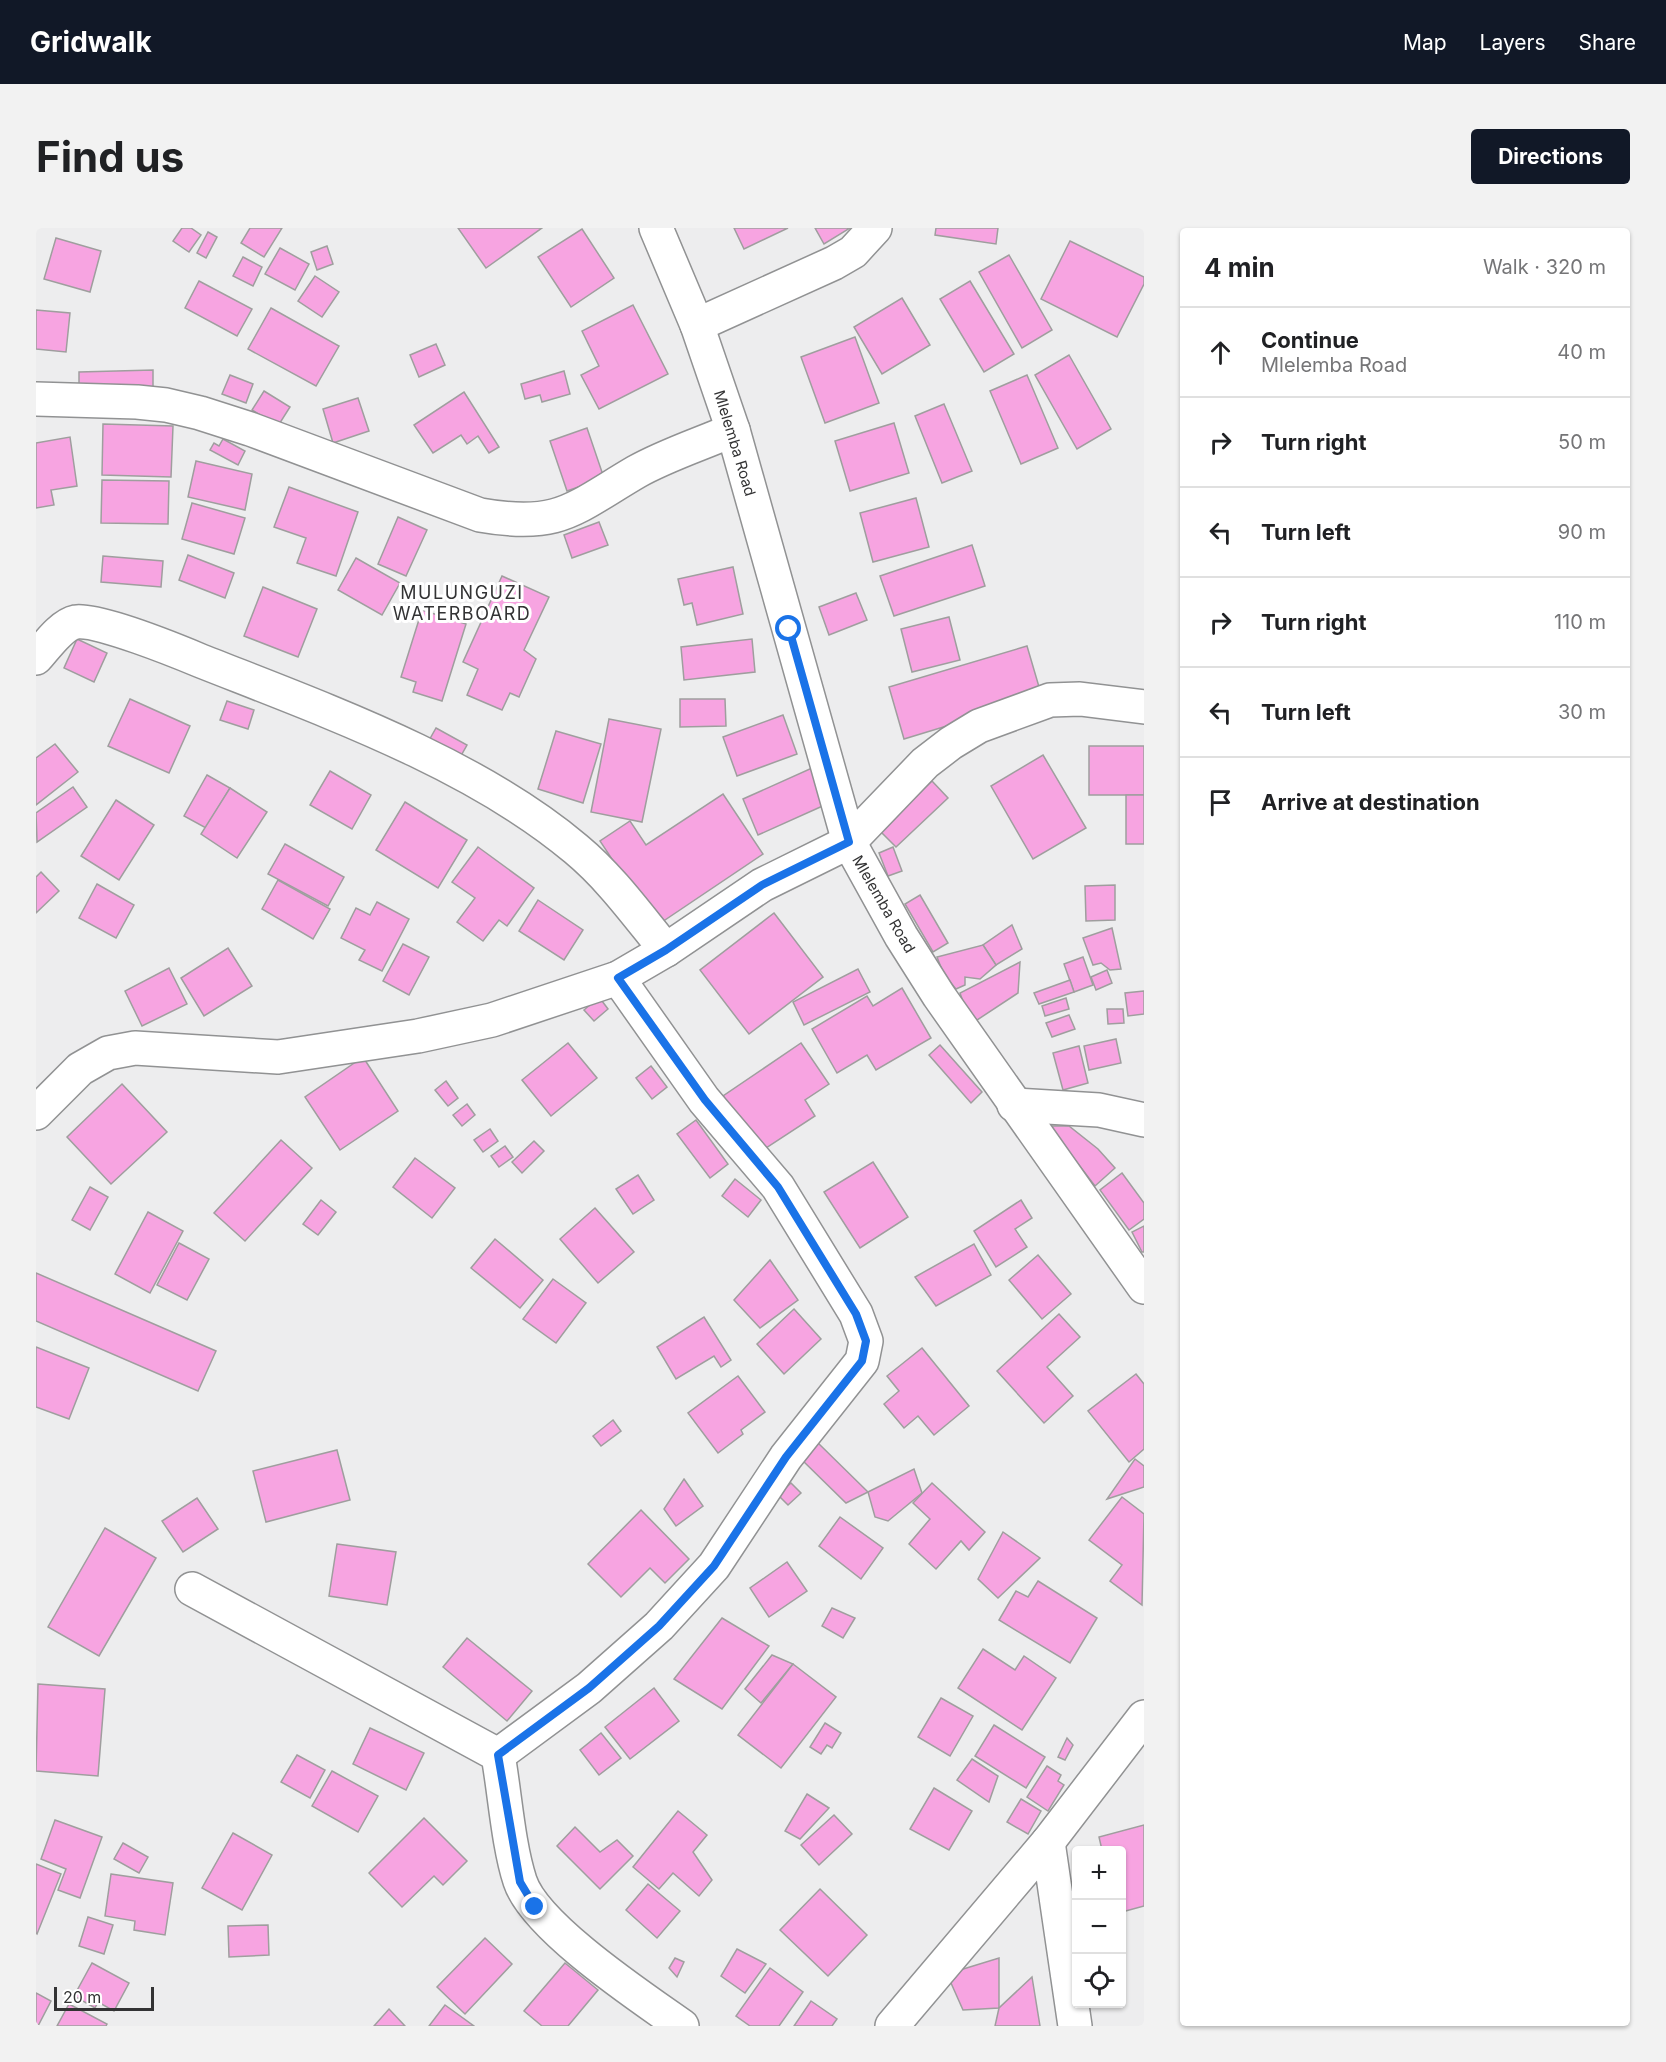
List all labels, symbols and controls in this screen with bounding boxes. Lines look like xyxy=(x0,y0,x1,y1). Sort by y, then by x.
text: Gridwalk xyxy=(30,25,152,59)
text: Map xyxy=(1403,30,1447,55)
text: Layers xyxy=(1480,30,1546,55)
text: Share xyxy=(1579,30,1636,55)
button: Directions xyxy=(1471,129,1630,184)
text: Find us xyxy=(36,131,184,182)
text: 4 min xyxy=(1204,252,1275,283)
text: Walk · 320 m xyxy=(1483,255,1606,279)
text: Continue xyxy=(1261,327,1359,353)
icon: ahead xyxy=(1204,336,1237,369)
text: 40 m xyxy=(1557,340,1606,364)
text: Mlelemba Road xyxy=(1261,353,1407,377)
street label: Mlelemba Road xyxy=(710,388,760,498)
icon: right xyxy=(1204,426,1237,459)
text: Turn right xyxy=(1261,429,1367,455)
text: 50 m xyxy=(1558,430,1606,454)
icon: left xyxy=(1204,516,1237,549)
text: Turn left xyxy=(1261,519,1351,545)
text: 90 m xyxy=(1558,520,1606,544)
district label: MULUNGUZI WATERBOARD xyxy=(393,582,531,624)
icon: right xyxy=(1204,606,1237,639)
text: Turn right xyxy=(1261,609,1367,635)
text: 110 m xyxy=(1554,610,1606,634)
route start xyxy=(775,615,801,641)
icon: left xyxy=(1204,696,1237,729)
text: Turn left xyxy=(1261,699,1351,725)
text: 30 m xyxy=(1558,700,1606,724)
icon: arrive xyxy=(1204,786,1237,819)
text: Arrive at destination xyxy=(1261,789,1480,815)
street label: Mlelemba Road xyxy=(848,852,920,956)
map controls xyxy=(1072,1846,1126,2008)
button: + xyxy=(1072,1846,1126,1900)
route end xyxy=(521,1893,547,1919)
button: − xyxy=(1072,1900,1126,1954)
button: locate xyxy=(1072,1954,1126,2008)
scale bar xyxy=(54,1984,154,2012)
text: 20 m xyxy=(63,1987,101,2007)

